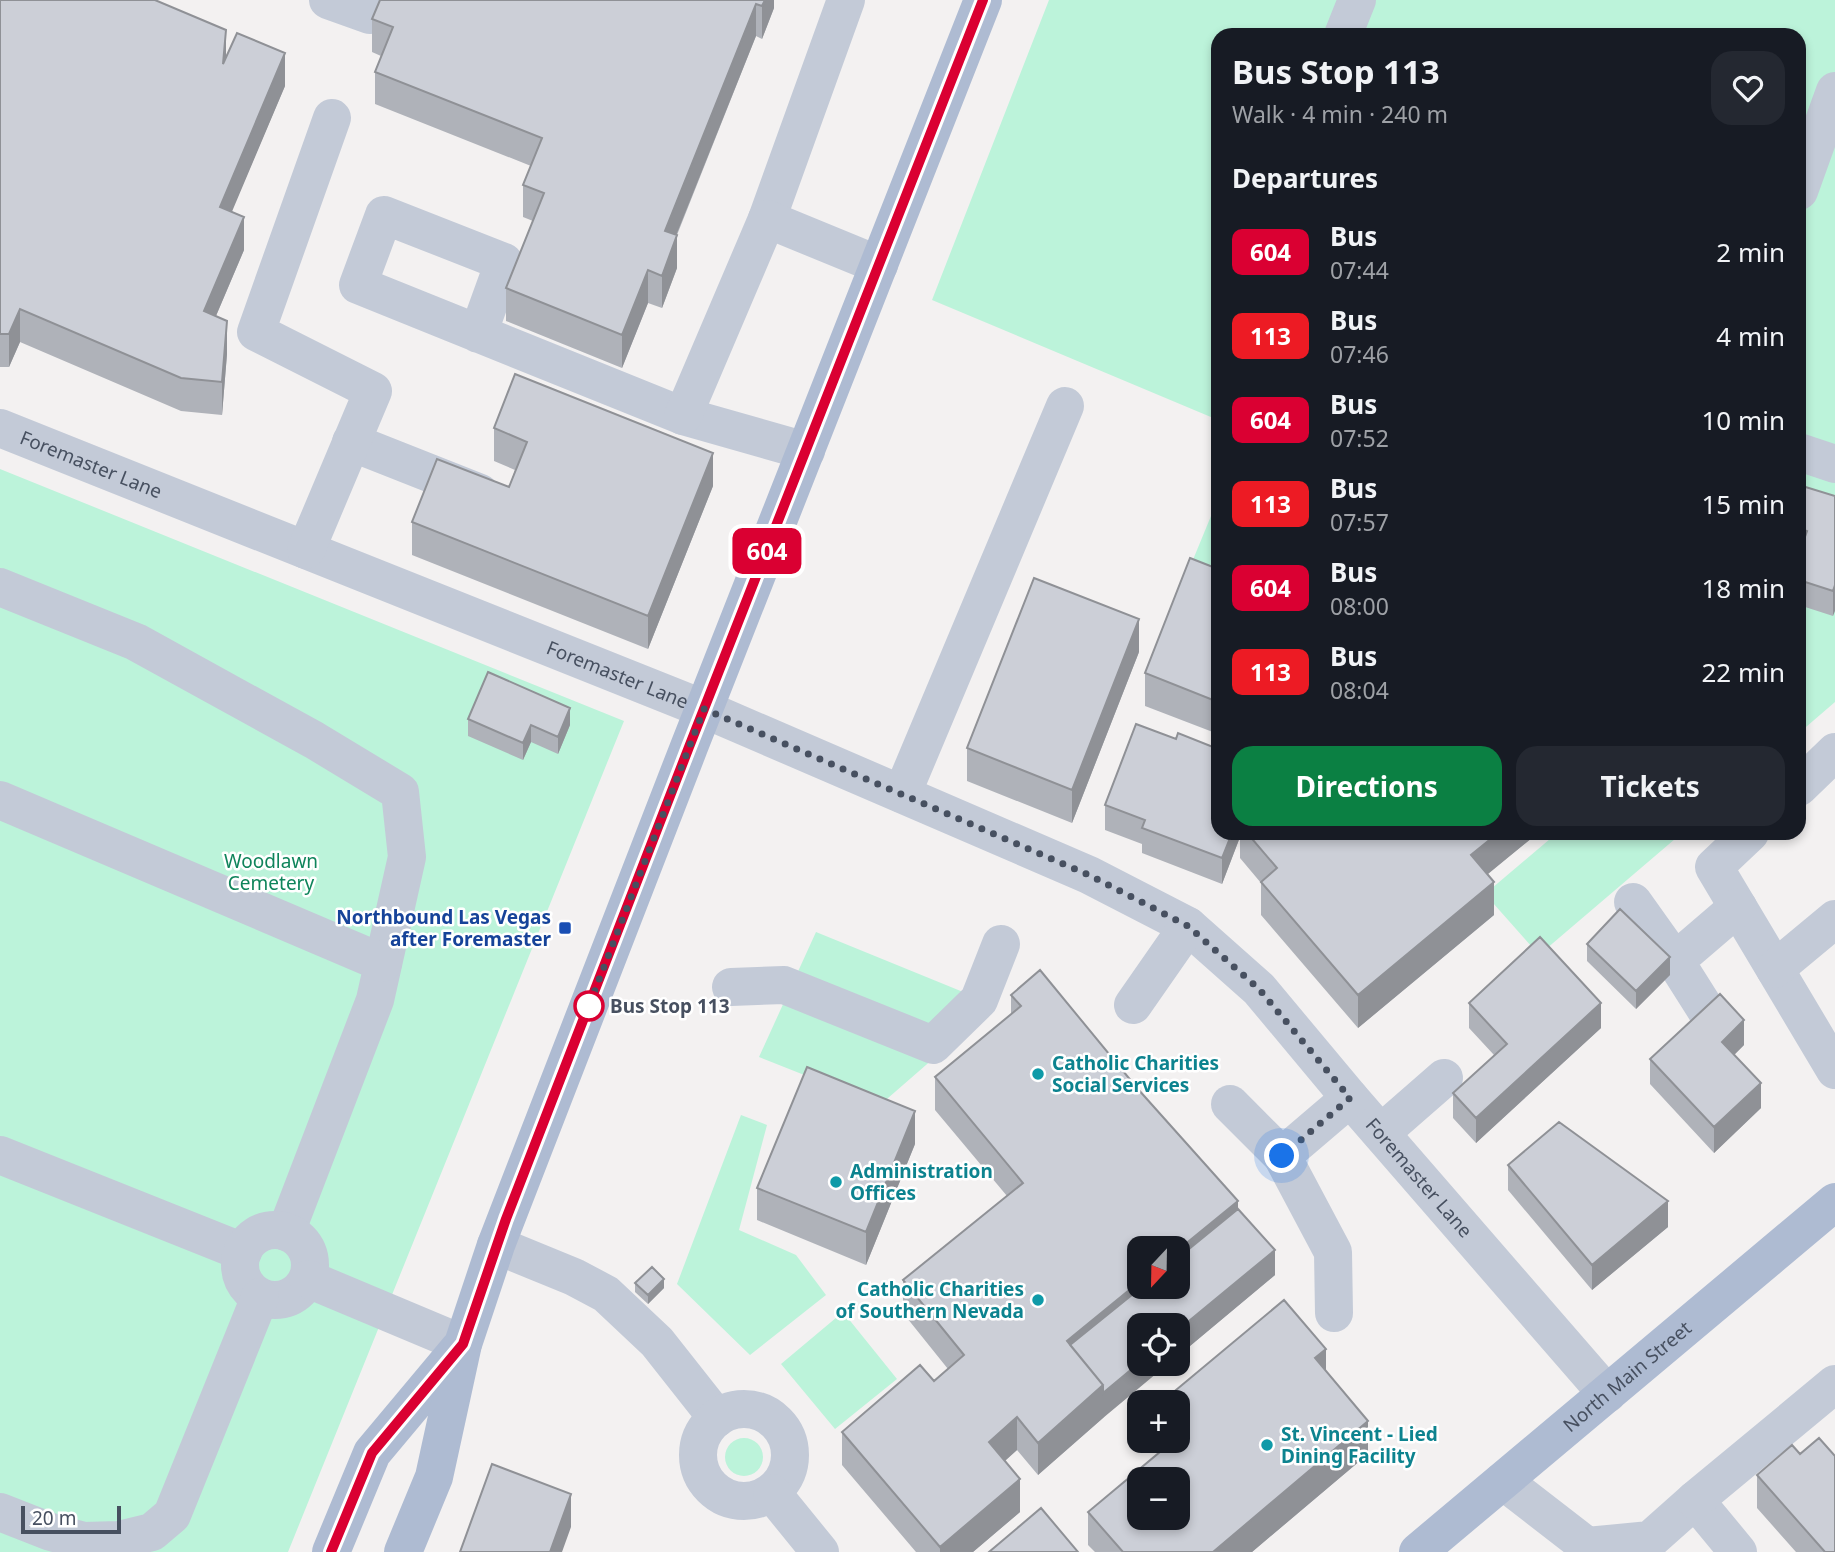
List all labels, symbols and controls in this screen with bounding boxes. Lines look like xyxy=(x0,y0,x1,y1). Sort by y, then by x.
text: Bus Stop 113 xyxy=(1232,49,1440,94)
button: heart xyxy=(1711,51,1785,125)
text: Walk · 4 min · 240 m xyxy=(1232,98,1448,130)
text: Departures xyxy=(1232,160,1378,196)
text: Bus xyxy=(1330,218,1377,254)
text: 2 min xyxy=(1716,234,1785,270)
text: 604 xyxy=(1250,235,1291,268)
text: 07:44 xyxy=(1330,254,1389,286)
text: Bus xyxy=(1330,302,1377,338)
text: 4 min xyxy=(1716,318,1785,354)
text: 113 xyxy=(1250,319,1291,352)
text: 07:46 xyxy=(1330,338,1389,370)
text: Bus xyxy=(1330,386,1377,422)
text: 10 min xyxy=(1701,402,1785,438)
text: 604 xyxy=(1250,403,1291,436)
text: 07:52 xyxy=(1330,422,1389,454)
street label: Foremaster Lane xyxy=(16,424,166,504)
text: Bus xyxy=(1330,470,1377,506)
text: 15 min xyxy=(1701,486,1785,522)
text: 113 xyxy=(1250,487,1291,520)
text: 07:57 xyxy=(1330,506,1389,538)
line badge: 604 xyxy=(727,528,807,574)
text: 604 xyxy=(746,534,788,567)
text: Bus xyxy=(1330,554,1377,590)
text: 18 min xyxy=(1701,570,1785,606)
text: 604 xyxy=(1250,571,1291,604)
text: 08:00 xyxy=(1330,590,1389,622)
street label: Foremaster Lane xyxy=(543,635,692,715)
text: Bus xyxy=(1330,638,1377,674)
text: 22 min xyxy=(1701,654,1785,690)
text: 113 xyxy=(1250,655,1291,688)
text: 08:04 xyxy=(1330,674,1389,706)
button: Directions xyxy=(1232,746,1502,826)
button: Tickets xyxy=(1516,746,1785,826)
park label: Woodlawn Cemetery xyxy=(224,848,318,896)
place label: Northbound Las Vegas after Foremaster xyxy=(336,904,552,952)
marker: Northbound Las Vegas after Foremaster xyxy=(557,920,573,936)
marker: Bus Stop 113 xyxy=(574,991,604,1021)
place label: Bus Stop 113 xyxy=(610,993,730,1019)
place label: Catholic Charities Social Services xyxy=(1052,1050,1219,1098)
marker: Catholic Charities Social Services xyxy=(1030,1066,1046,1082)
street label: Foremaster Lane xyxy=(1360,1112,1478,1243)
your location xyxy=(1264,1138,1299,1173)
place label: Administration Offices xyxy=(850,1158,993,1206)
marker: Administration Offices xyxy=(828,1174,844,1190)
north arrow xyxy=(1127,1236,1190,1298)
map controls xyxy=(1127,1236,1190,1530)
place label: Catholic Charities of Southern Nevada xyxy=(835,1276,1024,1324)
marker: Catholic Charities of Southern Nevada xyxy=(1030,1292,1046,1308)
button: locate xyxy=(1127,1313,1190,1376)
street label: North Main Street xyxy=(1557,1315,1697,1438)
button: + xyxy=(1127,1390,1190,1453)
place label: St. Vincent - Lied Dining Facility xyxy=(1281,1421,1438,1469)
marker: St. Vincent - Lied Dining Facility xyxy=(1259,1437,1275,1453)
button: − xyxy=(1127,1467,1190,1530)
scale bar xyxy=(21,1503,121,1535)
text: 20 m xyxy=(32,1505,76,1531)

